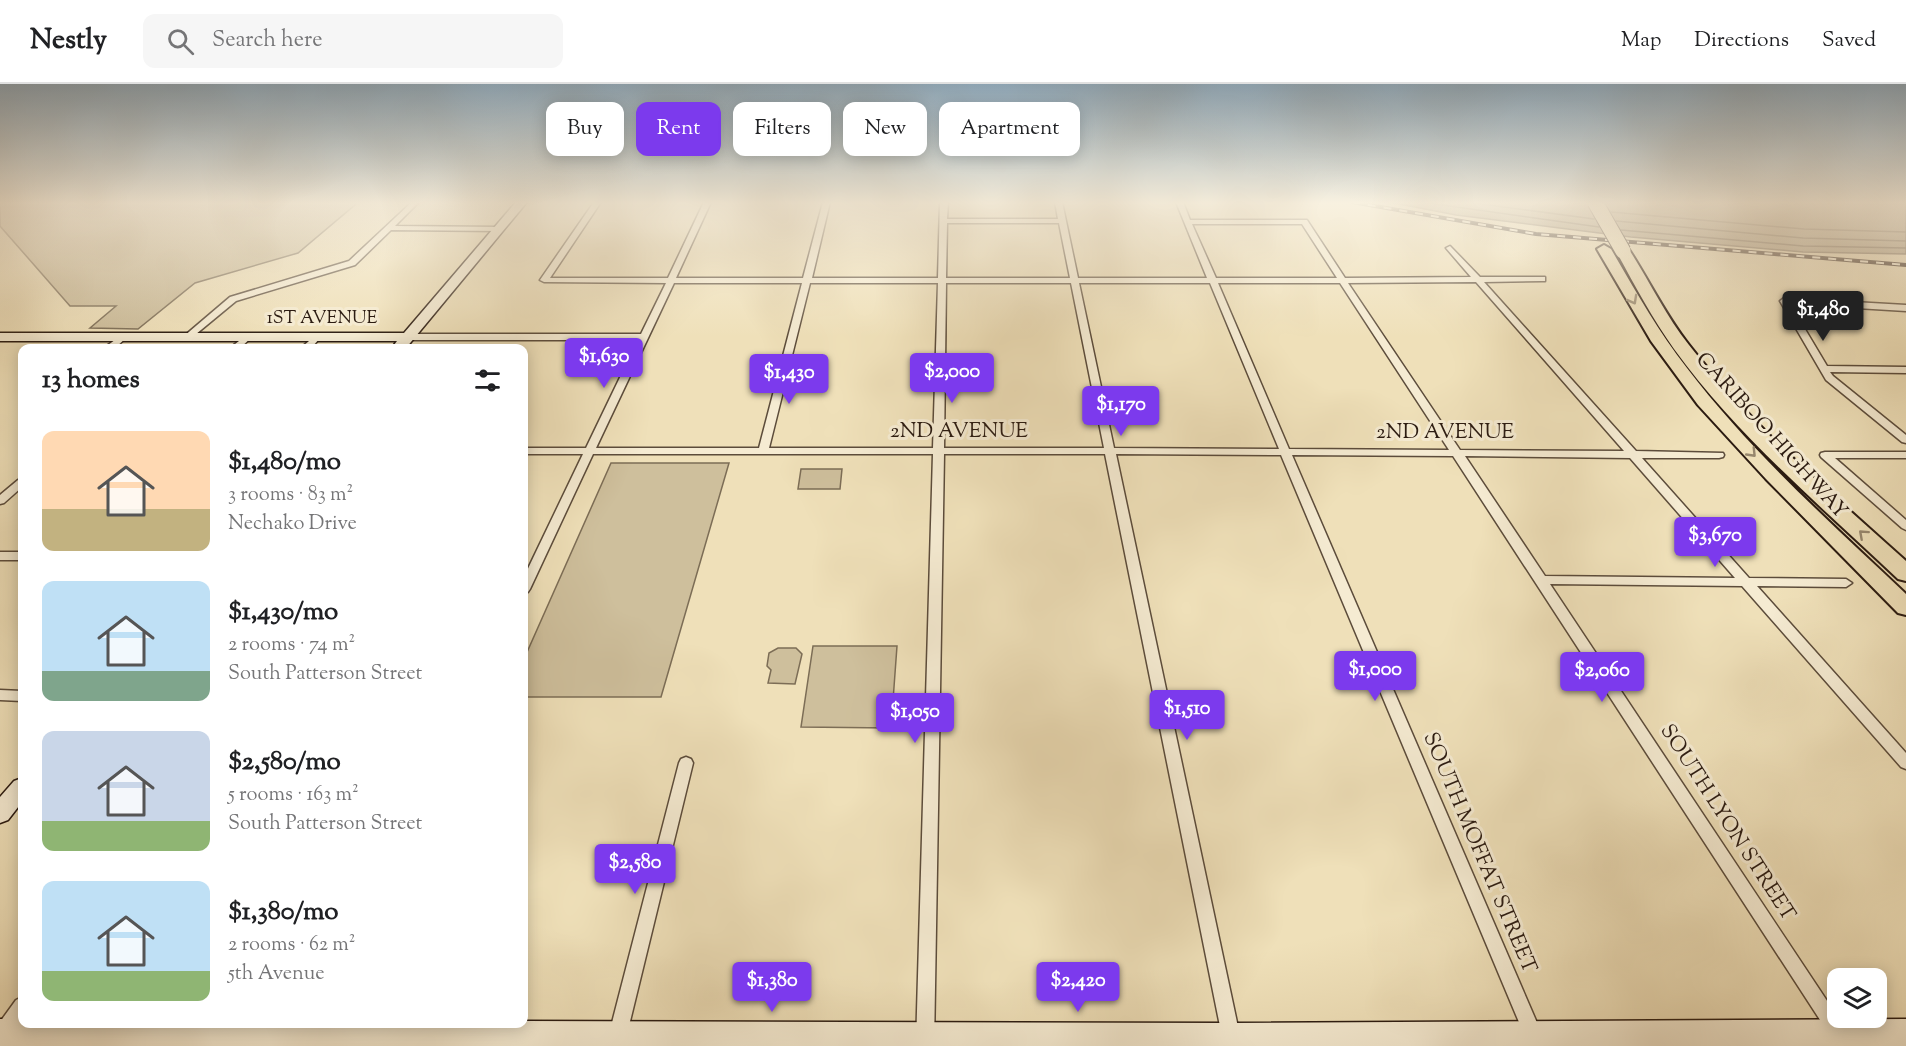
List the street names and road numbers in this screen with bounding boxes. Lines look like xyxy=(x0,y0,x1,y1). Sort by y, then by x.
street label: 1ST AVENUE xyxy=(267,306,377,332)
street label: CARIBOO HIGHWAY xyxy=(1688,346,1854,526)
street label: 2ND AVENUE xyxy=(890,417,1028,447)
street label: 2ND AVENUE xyxy=(1376,418,1514,448)
street label: SOUTH LYON STREET xyxy=(1652,719,1802,928)
street label: SOUTH MOFFAT STREET xyxy=(1415,728,1544,978)

